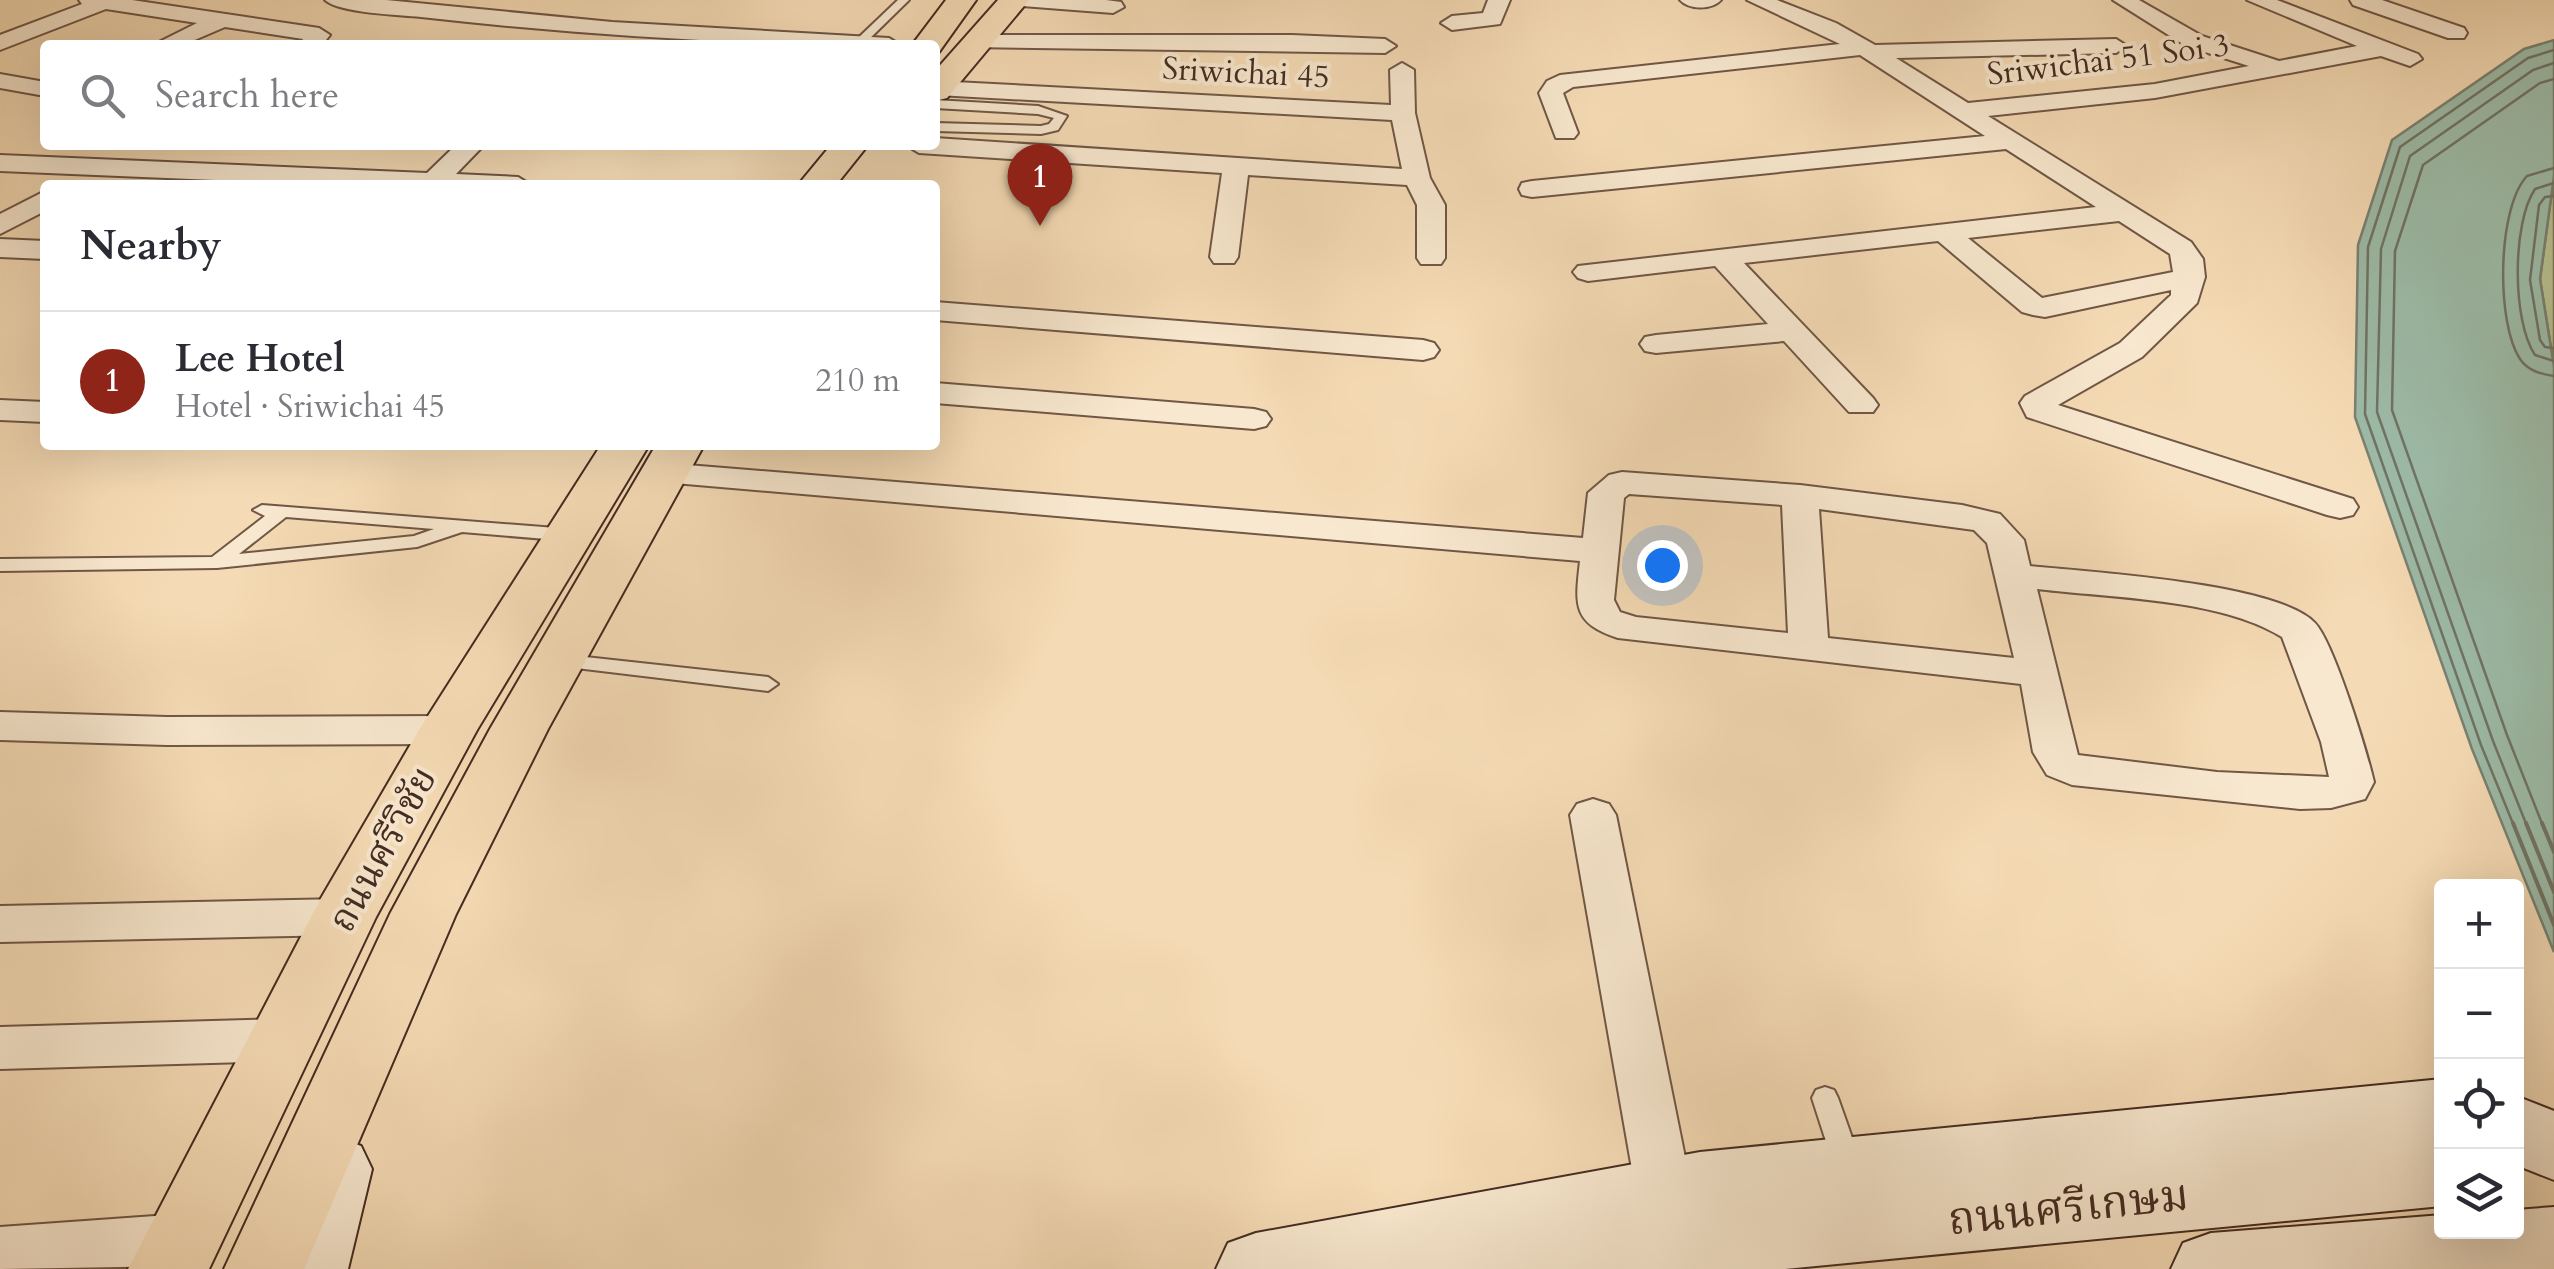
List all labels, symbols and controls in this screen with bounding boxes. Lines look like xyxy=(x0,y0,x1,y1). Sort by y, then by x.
street label: Sriwichai 51 Soi 3 xyxy=(1985,23,2232,97)
search box xyxy=(40,40,940,150)
street label: Sriwichai 45 xyxy=(1161,47,1331,99)
icon: search xyxy=(75,68,130,123)
text: Search here xyxy=(155,69,339,121)
pin: 1 xyxy=(1008,144,1072,226)
text: Nearby xyxy=(80,217,222,274)
text: Lee Hotel xyxy=(175,333,345,385)
text: 1 xyxy=(104,359,121,403)
text: 210 m xyxy=(815,359,900,403)
text: Hotel · Sriwichai 45 xyxy=(175,385,445,429)
your location xyxy=(1637,540,1688,591)
street label: ถนนศรีวิชัย xyxy=(316,758,450,941)
map controls xyxy=(2434,879,2524,1239)
button: + xyxy=(2434,879,2524,969)
button: − xyxy=(2434,969,2524,1059)
button: locate xyxy=(2434,1059,2524,1149)
button: layers xyxy=(2434,1149,2524,1239)
street label: ถนนศรีเกษม xyxy=(1945,1165,2192,1250)

